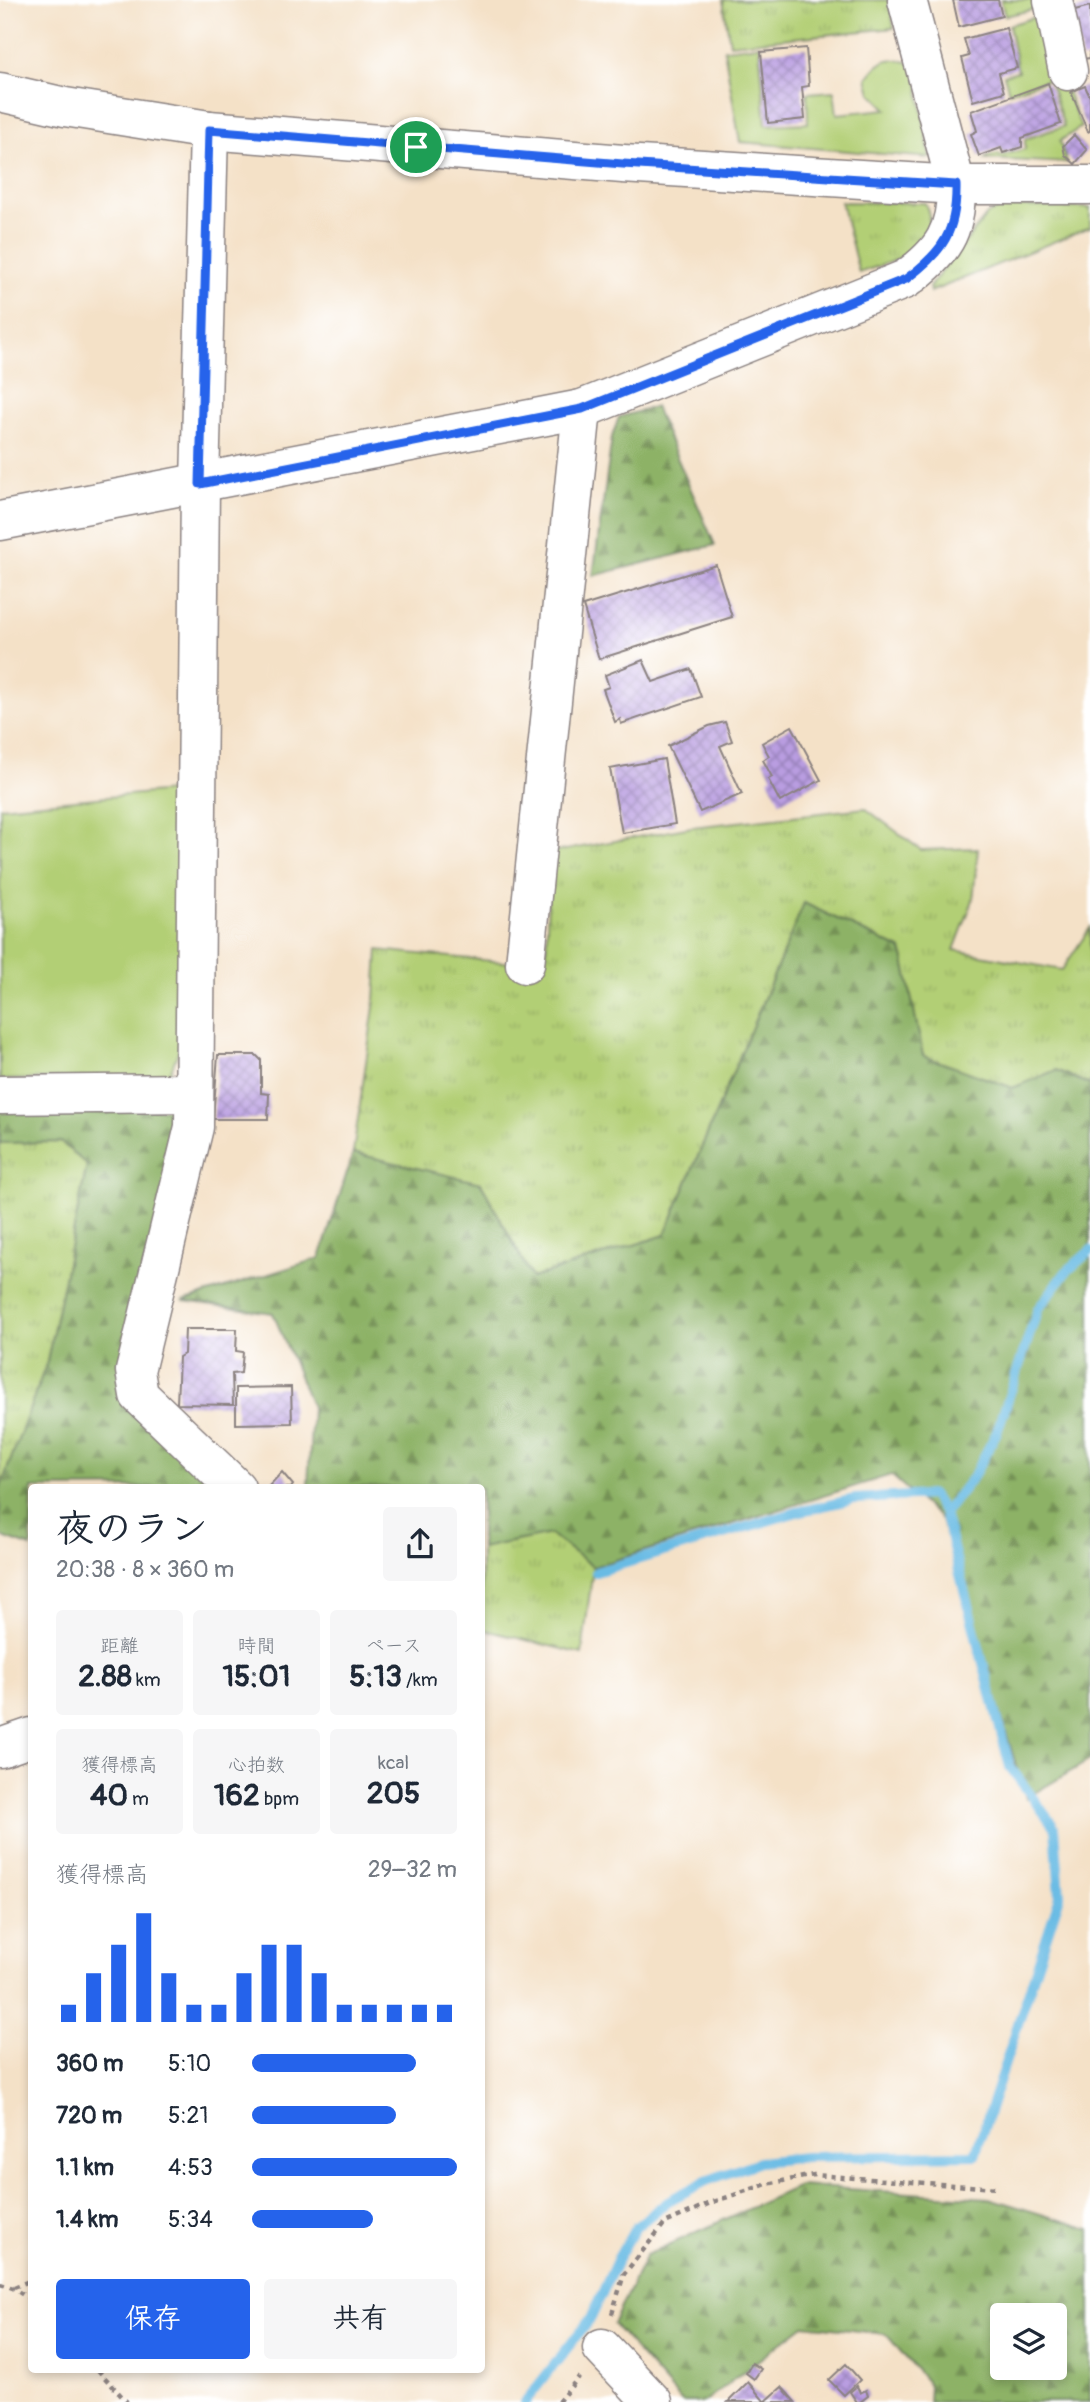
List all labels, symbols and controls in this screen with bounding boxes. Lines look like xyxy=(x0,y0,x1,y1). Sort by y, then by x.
pin xyxy=(386,117,446,177)
icon: arrive xyxy=(397,128,435,166)
text: 夜のラン xyxy=(56,1505,208,1553)
button: share xyxy=(383,1507,457,1581)
text: 20:38 · 8 × 360 m xyxy=(56,1555,234,1584)
text: 距離 xyxy=(100,1634,139,1658)
text: 時間 xyxy=(237,1634,276,1658)
text: ペース xyxy=(366,1634,421,1658)
text: 2.88 xyxy=(78,1658,132,1695)
text: 15:01 xyxy=(222,1658,291,1695)
text: 5:13 xyxy=(349,1658,402,1695)
text: km xyxy=(132,1668,161,1692)
text: /km xyxy=(402,1668,438,1692)
text: kcal xyxy=(378,1751,409,1775)
text: 獲得標高 xyxy=(81,1753,158,1777)
text: 心拍数 xyxy=(228,1753,285,1777)
text: 205 xyxy=(367,1775,420,1812)
text: 40 xyxy=(90,1777,128,1814)
text: 162 xyxy=(214,1777,260,1814)
text: m xyxy=(128,1787,149,1811)
text: bpm xyxy=(260,1787,299,1811)
text: 29–32 m xyxy=(368,1855,457,1884)
text: 獲得標高 xyxy=(56,1860,148,1889)
text: 360 m xyxy=(56,2049,123,2078)
text: 5:10 xyxy=(168,2049,211,2078)
text: 720 m xyxy=(56,2101,122,2130)
text: 5:21 xyxy=(168,2101,208,2130)
text: 1.1 km xyxy=(56,2153,114,2182)
text: 4:53 xyxy=(168,2153,213,2182)
text: 1.4 km xyxy=(56,2205,118,2234)
text: 5:34 xyxy=(168,2205,213,2234)
button: 保存 xyxy=(56,2279,250,2359)
button: 共有 xyxy=(264,2279,457,2359)
map controls xyxy=(990,2303,1067,2380)
button: layers xyxy=(990,2303,1067,2380)

